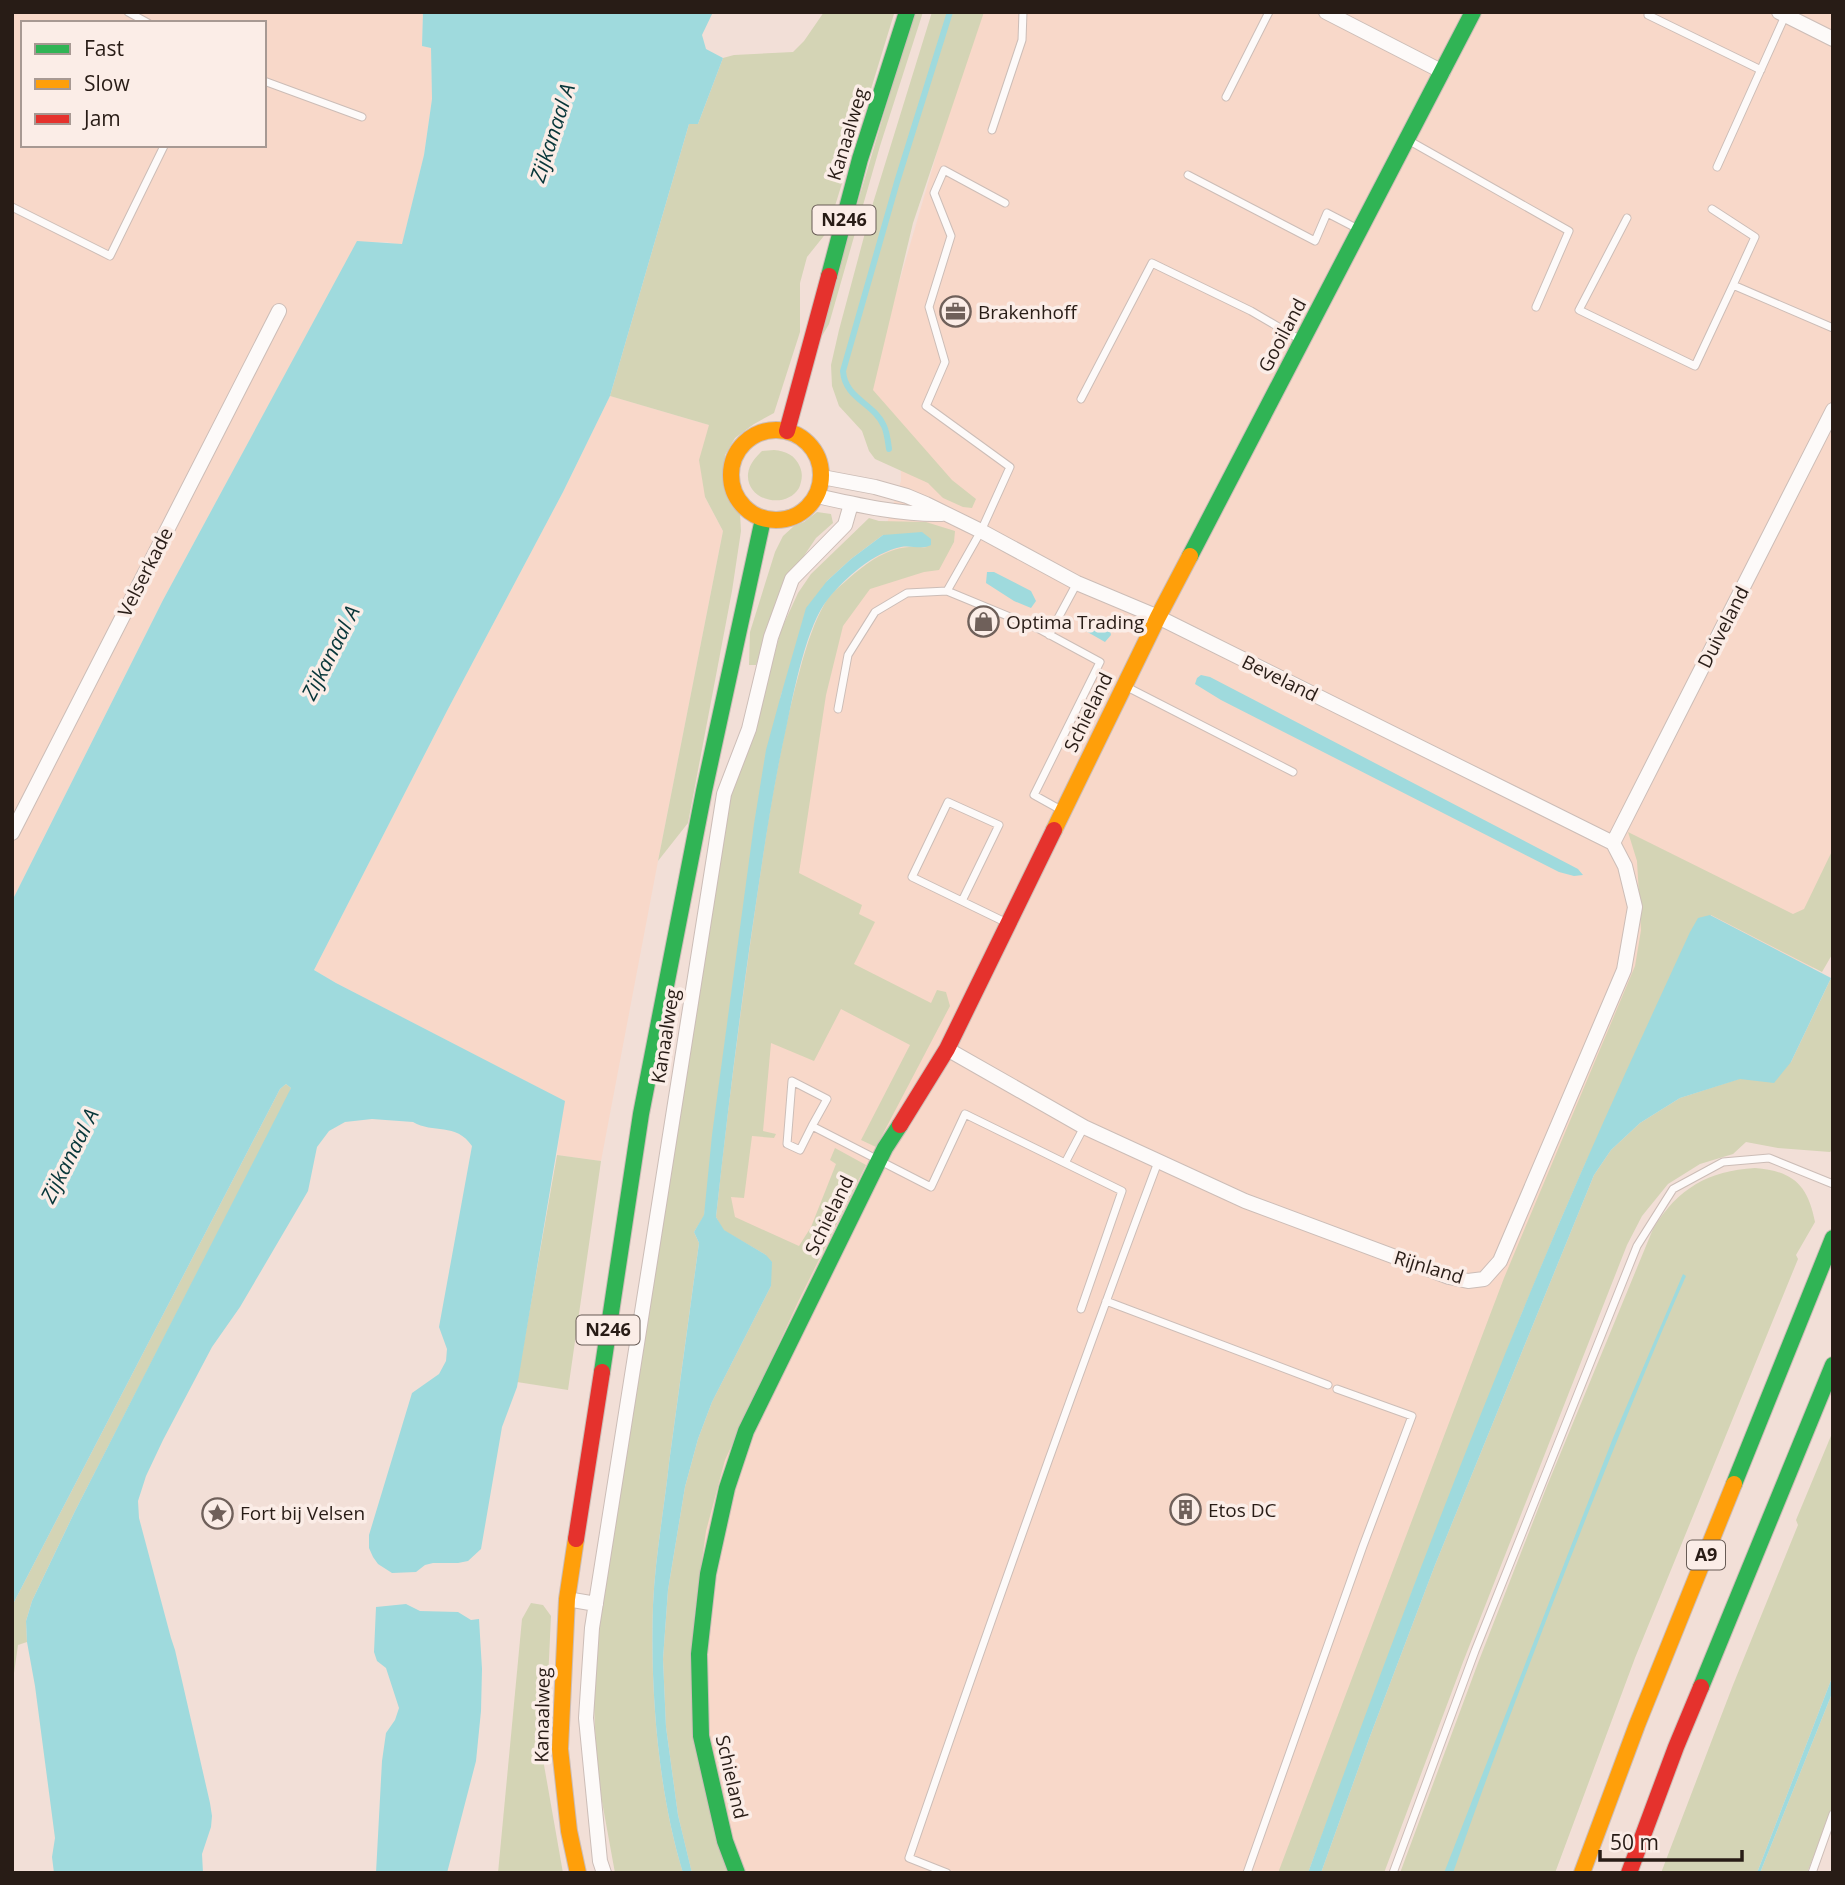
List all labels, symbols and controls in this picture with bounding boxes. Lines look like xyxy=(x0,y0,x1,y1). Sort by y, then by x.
legend xyxy=(21,21,266,147)
text: Fast xyxy=(84,34,124,62)
text: Slow xyxy=(84,69,130,97)
water label: Zijkanaal A xyxy=(523,80,581,187)
street label: Kanaalweg xyxy=(821,85,873,183)
text: Jam xyxy=(82,104,121,132)
road number: N246 xyxy=(812,205,876,234)
street label: Gooiland xyxy=(1252,294,1312,376)
office icon: Brakenhoff xyxy=(938,295,972,329)
place label: Brakenhoff xyxy=(978,299,1078,325)
street label: Velserkade xyxy=(111,523,179,621)
street label: Duiveland xyxy=(1691,581,1755,673)
water label: Zijkanaal A xyxy=(294,601,366,705)
shop icon: Optima Trading xyxy=(966,605,1000,639)
place label: Optima Trading xyxy=(1006,609,1144,635)
street label: Beveland xyxy=(1238,648,1322,708)
street label: Schieland xyxy=(1058,668,1118,756)
street label: Kanaalweg xyxy=(645,987,685,1085)
water label: Zijkanaal A xyxy=(33,1104,105,1208)
street label: Schieland xyxy=(799,1171,859,1259)
street label: Rijnland xyxy=(1391,1244,1467,1290)
road number: N246 xyxy=(576,1316,640,1344)
building icon: Etos DC xyxy=(1168,1493,1202,1527)
place icon: Fort bij Velsen xyxy=(200,1496,234,1530)
place label: Etos DC xyxy=(1208,1497,1277,1523)
place label: Fort bij Velsen xyxy=(240,1500,365,1526)
road number: A9 xyxy=(1687,1540,1725,1570)
street label: Kanaalweg xyxy=(528,1667,556,1763)
street label: Schieland xyxy=(710,1733,754,1821)
scale bar xyxy=(1600,1818,1742,1862)
text: 50 m xyxy=(1610,1828,1659,1856)

